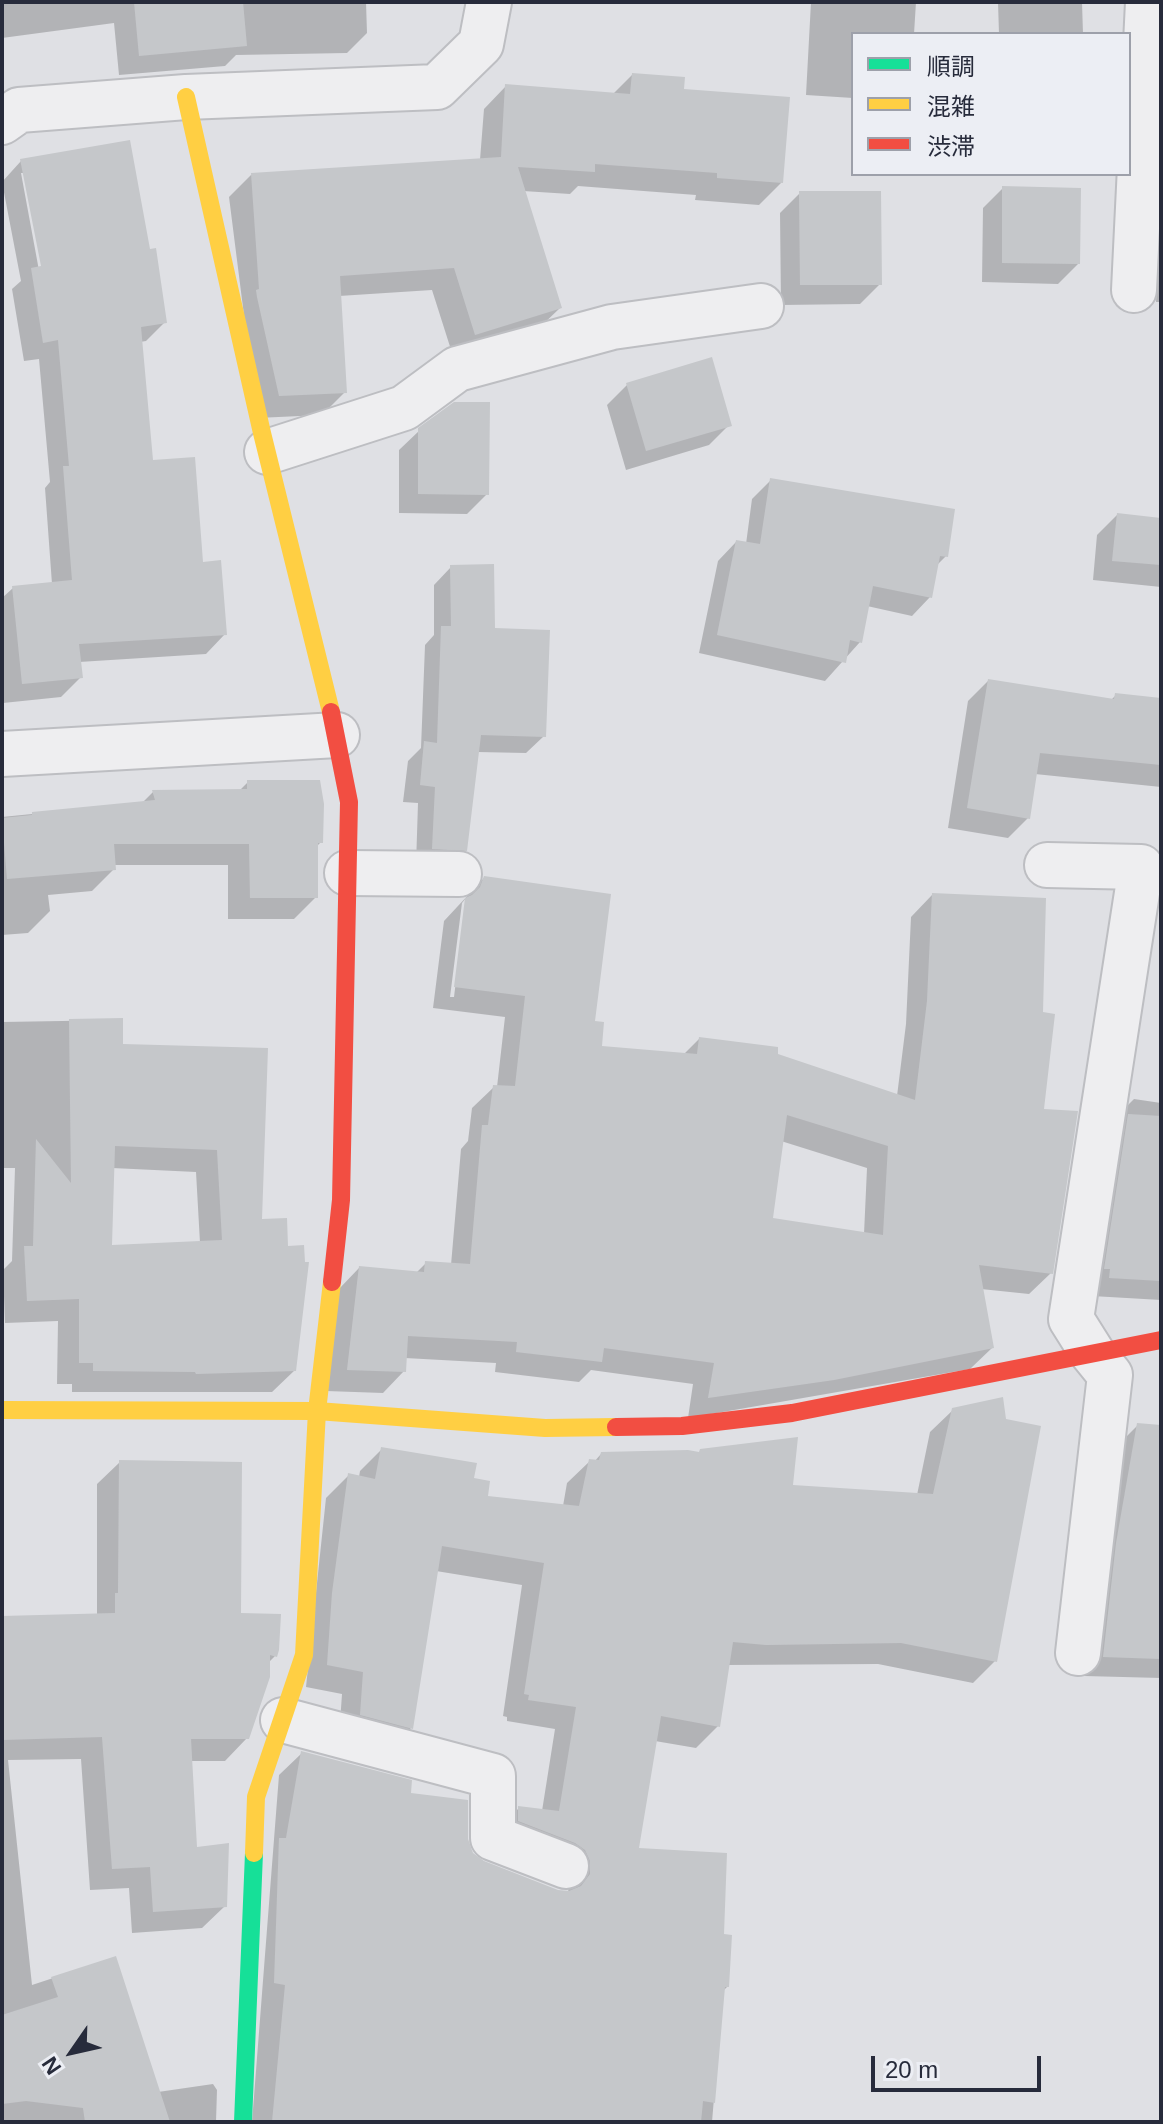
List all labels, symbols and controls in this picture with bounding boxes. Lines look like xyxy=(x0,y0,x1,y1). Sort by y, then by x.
legend xyxy=(851,32,1131,176)
text: 順調 xyxy=(927,53,975,80)
text: 混雑 xyxy=(927,93,975,120)
text: 渋滞 xyxy=(927,133,975,160)
north arrow xyxy=(32,2012,112,2092)
scale bar xyxy=(875,2040,1045,2090)
text: N xyxy=(37,2052,66,2079)
text: 20 m xyxy=(885,2056,938,2083)

